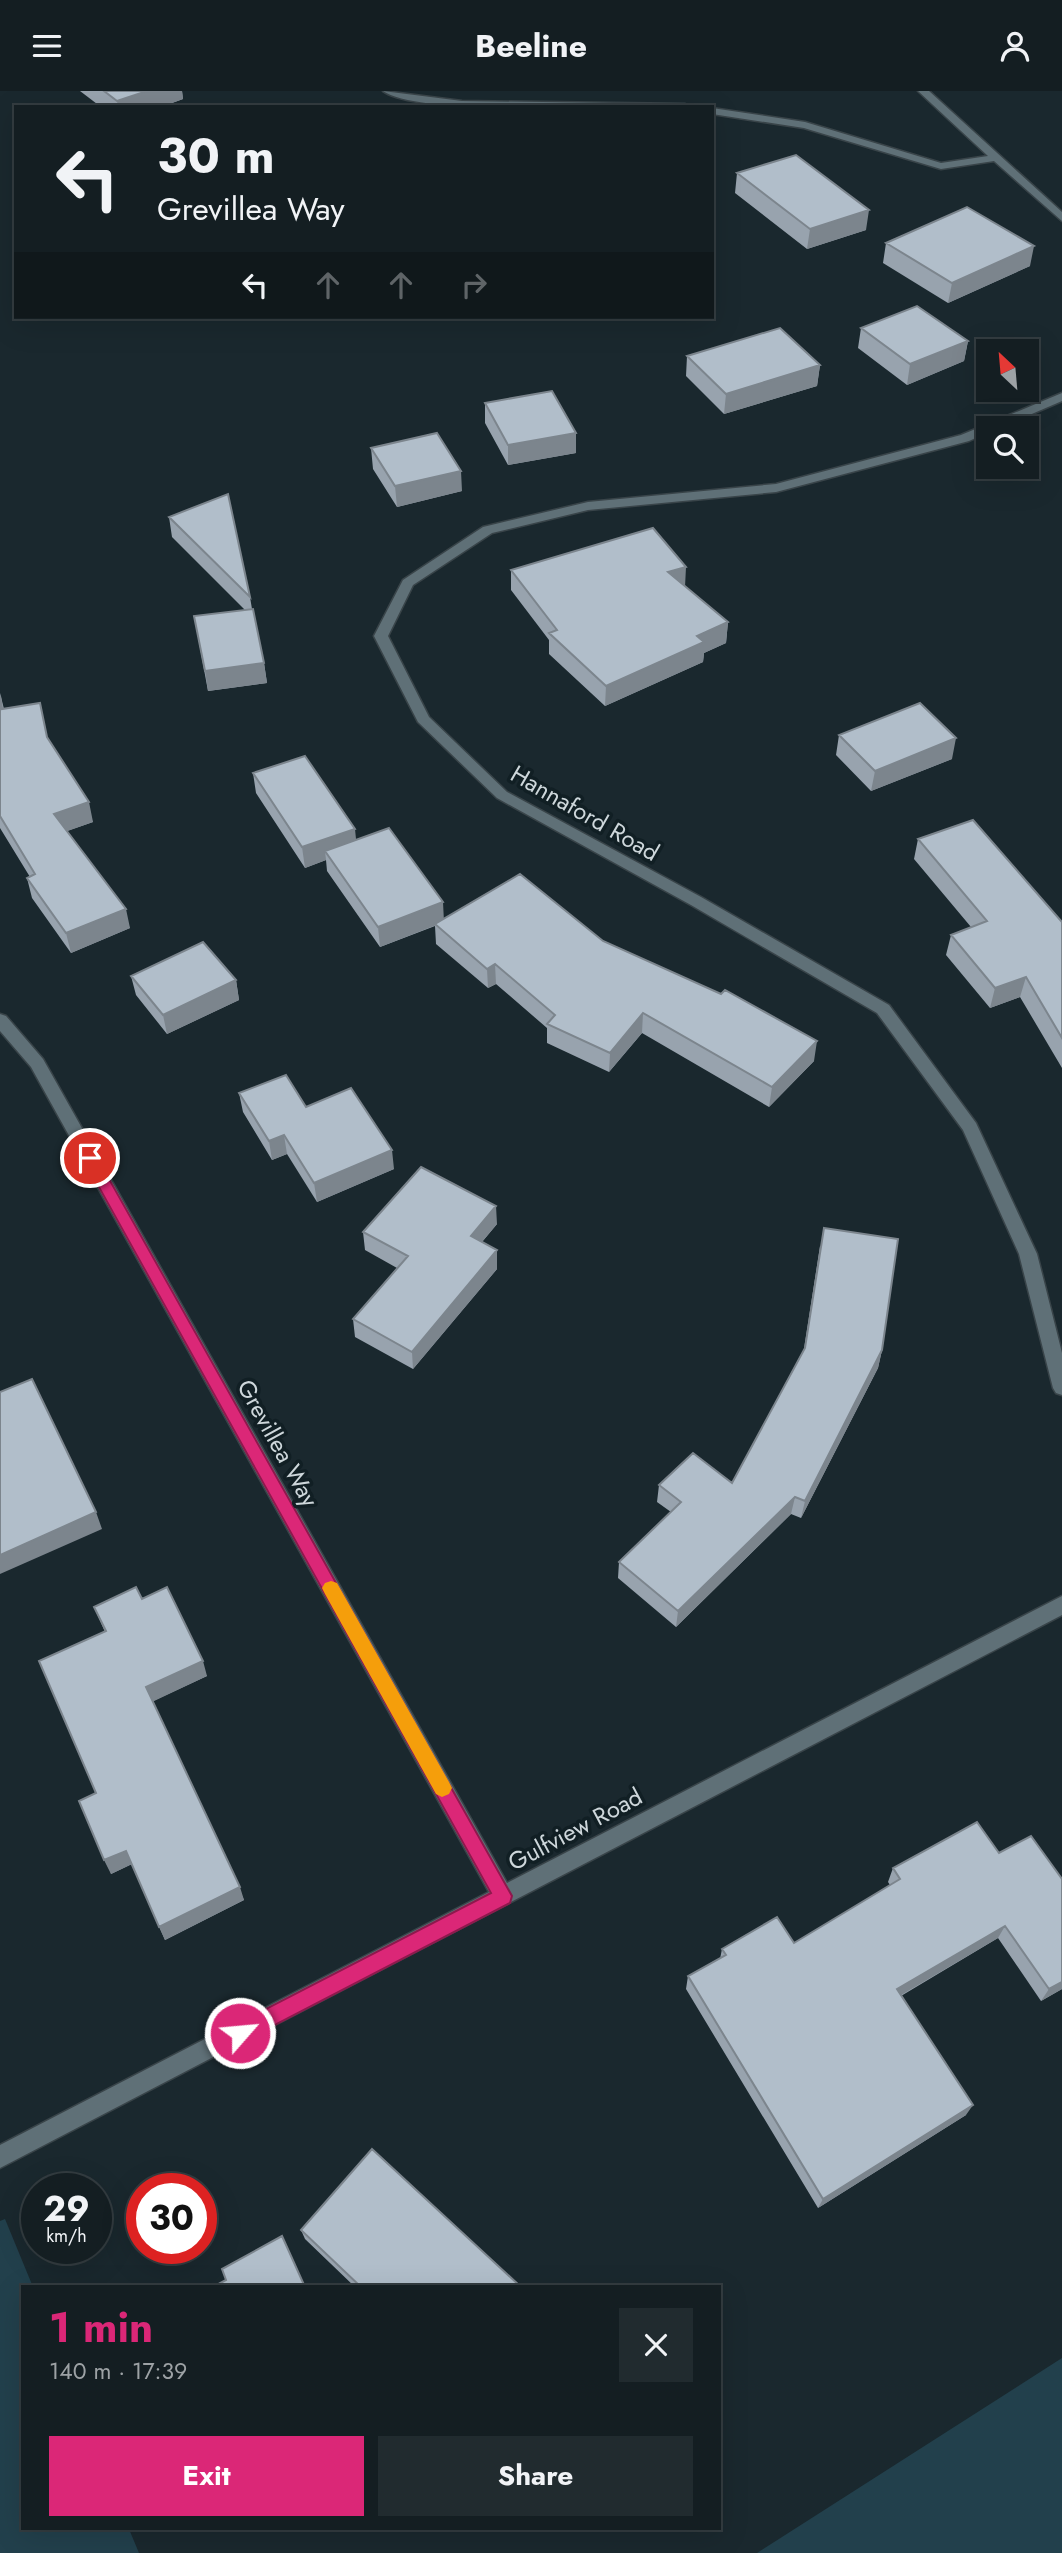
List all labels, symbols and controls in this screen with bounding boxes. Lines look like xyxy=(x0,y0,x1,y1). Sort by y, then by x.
text: Beeline xyxy=(475,23,587,69)
icon: menu xyxy=(28,27,66,65)
icon: person xyxy=(996,27,1034,65)
text: 30 m xyxy=(157,121,275,191)
icon: left xyxy=(42,133,133,224)
text: Grevillea Way xyxy=(157,186,345,232)
icon: left xyxy=(236,266,274,304)
icon: ahead xyxy=(309,266,347,304)
icon: ahead xyxy=(382,266,420,304)
icon: right xyxy=(455,266,493,304)
north arrow xyxy=(976,339,1040,403)
map controls xyxy=(976,339,1039,479)
button: search xyxy=(976,416,1039,479)
street label: Hannaford Road xyxy=(504,756,666,870)
pin xyxy=(60,1128,120,1188)
icon: arrive xyxy=(71,1139,109,1177)
street label: Grevillea Way xyxy=(229,1373,328,1513)
street label: Gulfview Road xyxy=(502,1779,648,1879)
position arrow xyxy=(203,1996,277,2070)
speed limit sign: 30 xyxy=(126,2173,217,2264)
text: 29 xyxy=(43,2184,90,2234)
text: km/h xyxy=(46,2223,87,2249)
text: 1 min xyxy=(49,2297,153,2358)
button: close xyxy=(619,2308,693,2382)
text: 140 m · 17:39 xyxy=(49,2354,187,2388)
button: Exit xyxy=(49,2436,364,2516)
button: Share xyxy=(378,2436,693,2516)

